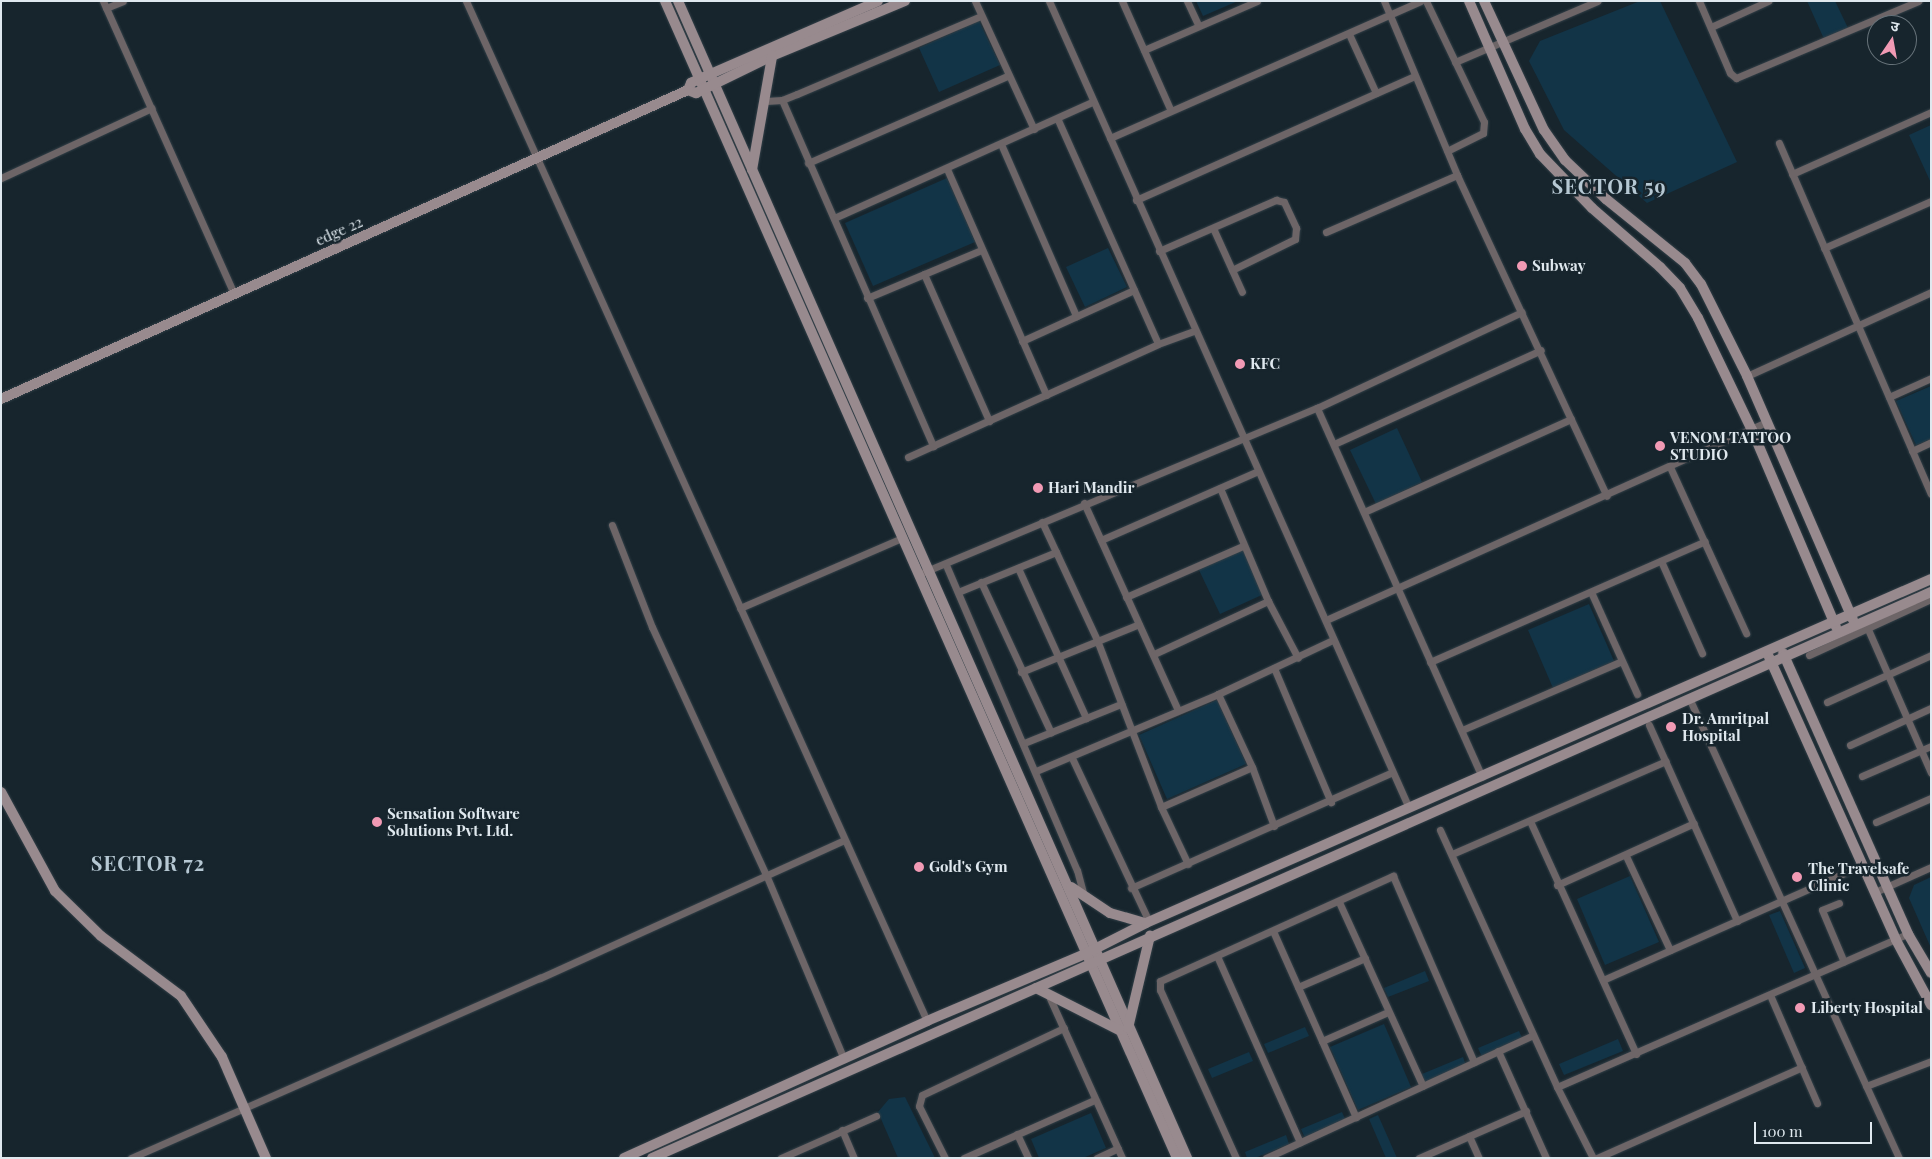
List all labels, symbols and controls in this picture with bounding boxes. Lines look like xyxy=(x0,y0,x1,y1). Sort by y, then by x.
north arrow xyxy=(1867,15,1917,65)
text: उ xyxy=(1889,16,1901,36)
district label: SECTOR 59 xyxy=(1550,173,1668,197)
street label: edge 22 xyxy=(313,213,365,249)
place label: Subway xyxy=(1532,257,1586,275)
marker: Subway xyxy=(1516,260,1528,272)
place label: KFC xyxy=(1250,355,1280,373)
marker: KFC xyxy=(1234,358,1246,370)
place label: VENOM TATTOO STUDIO xyxy=(1670,428,1791,463)
marker: VENOM TATTOO STUDIO xyxy=(1654,440,1666,452)
place label: Hari Mandir xyxy=(1048,479,1134,497)
marker: Hari Mandir xyxy=(1032,482,1044,494)
place label: Dr. Amritpal Hospital xyxy=(1682,709,1770,744)
marker: Dr. Amritpal Hospital xyxy=(1664,720,1678,734)
place label: Sensation Software Solutions Pvt. Ltd. xyxy=(387,804,520,839)
marker: Sensation Software Solutions Pvt. Ltd. xyxy=(371,816,383,828)
district label: SECTOR 72 xyxy=(90,850,206,874)
place label: Gold's Gym xyxy=(929,858,1007,876)
place label: The Travelsafe Clinic xyxy=(1808,859,1910,894)
marker: Gold's Gym xyxy=(913,861,925,873)
marker: The Travelsafe Clinic xyxy=(1790,870,1804,884)
place label: Liberty Hospital xyxy=(1811,999,1923,1017)
marker: Liberty Hospital xyxy=(1793,1001,1807,1015)
scale bar xyxy=(1757,1112,1874,1144)
text: 100 m xyxy=(1762,1121,1803,1141)

